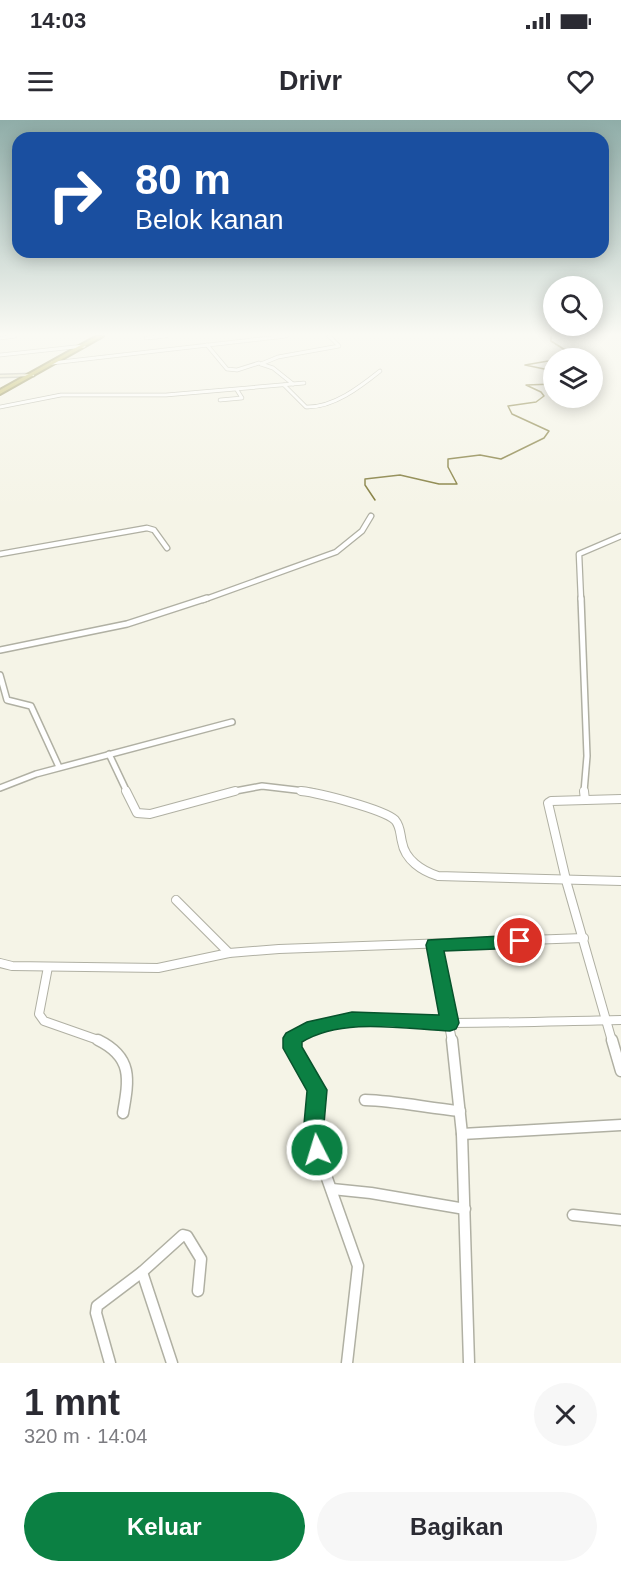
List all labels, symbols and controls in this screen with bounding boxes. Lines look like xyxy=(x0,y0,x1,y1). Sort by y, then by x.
text: 14:03 xyxy=(30,8,86,33)
icon: menu xyxy=(24,65,57,98)
icon: heart xyxy=(564,65,597,98)
text: Drivr xyxy=(279,66,342,96)
icon: right xyxy=(36,156,114,234)
text: 80 m xyxy=(135,156,231,203)
text: Belok kanan xyxy=(135,205,284,235)
map controls xyxy=(543,276,603,408)
button: search xyxy=(543,276,603,336)
button: layers xyxy=(543,348,603,408)
pin xyxy=(494,915,545,966)
icon: arrive xyxy=(503,924,536,957)
position arrow xyxy=(285,1118,349,1182)
text: 1 mnt xyxy=(24,1382,120,1423)
button: close xyxy=(534,1383,597,1446)
text: 320 m · 14:04 xyxy=(24,1425,147,1447)
button: Keluar xyxy=(24,1492,305,1561)
button: Bagikan xyxy=(317,1492,597,1561)

